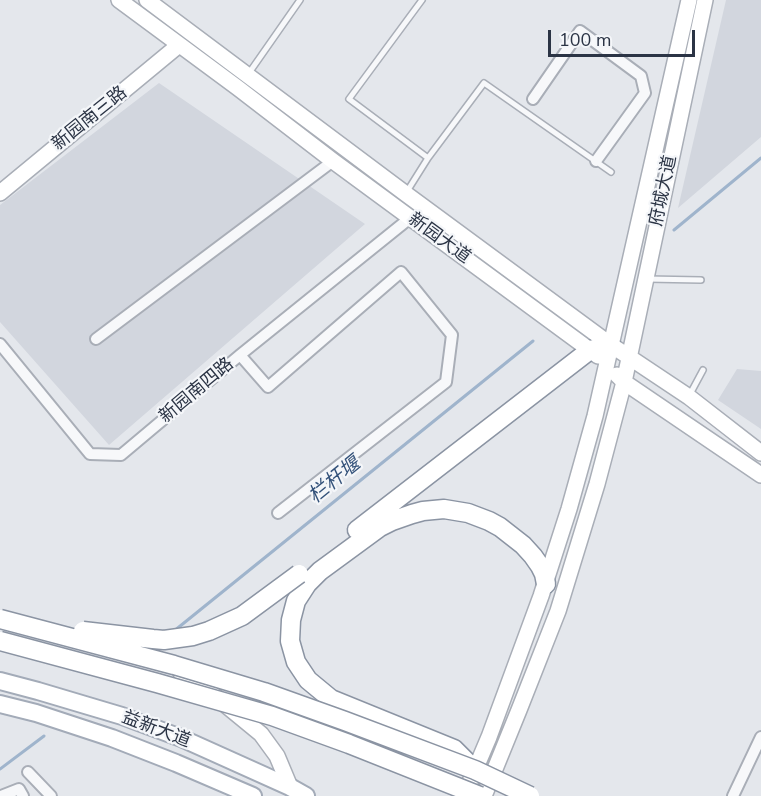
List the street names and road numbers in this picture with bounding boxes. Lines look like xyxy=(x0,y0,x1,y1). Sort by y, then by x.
street label: 新园南三路 xyxy=(48,82,132,156)
street label: 府城大道 xyxy=(646,154,682,228)
street label: 新园大道 xyxy=(404,209,474,269)
street label: 新园南四路 xyxy=(156,354,238,428)
street label: 益新大道 xyxy=(119,707,193,753)

